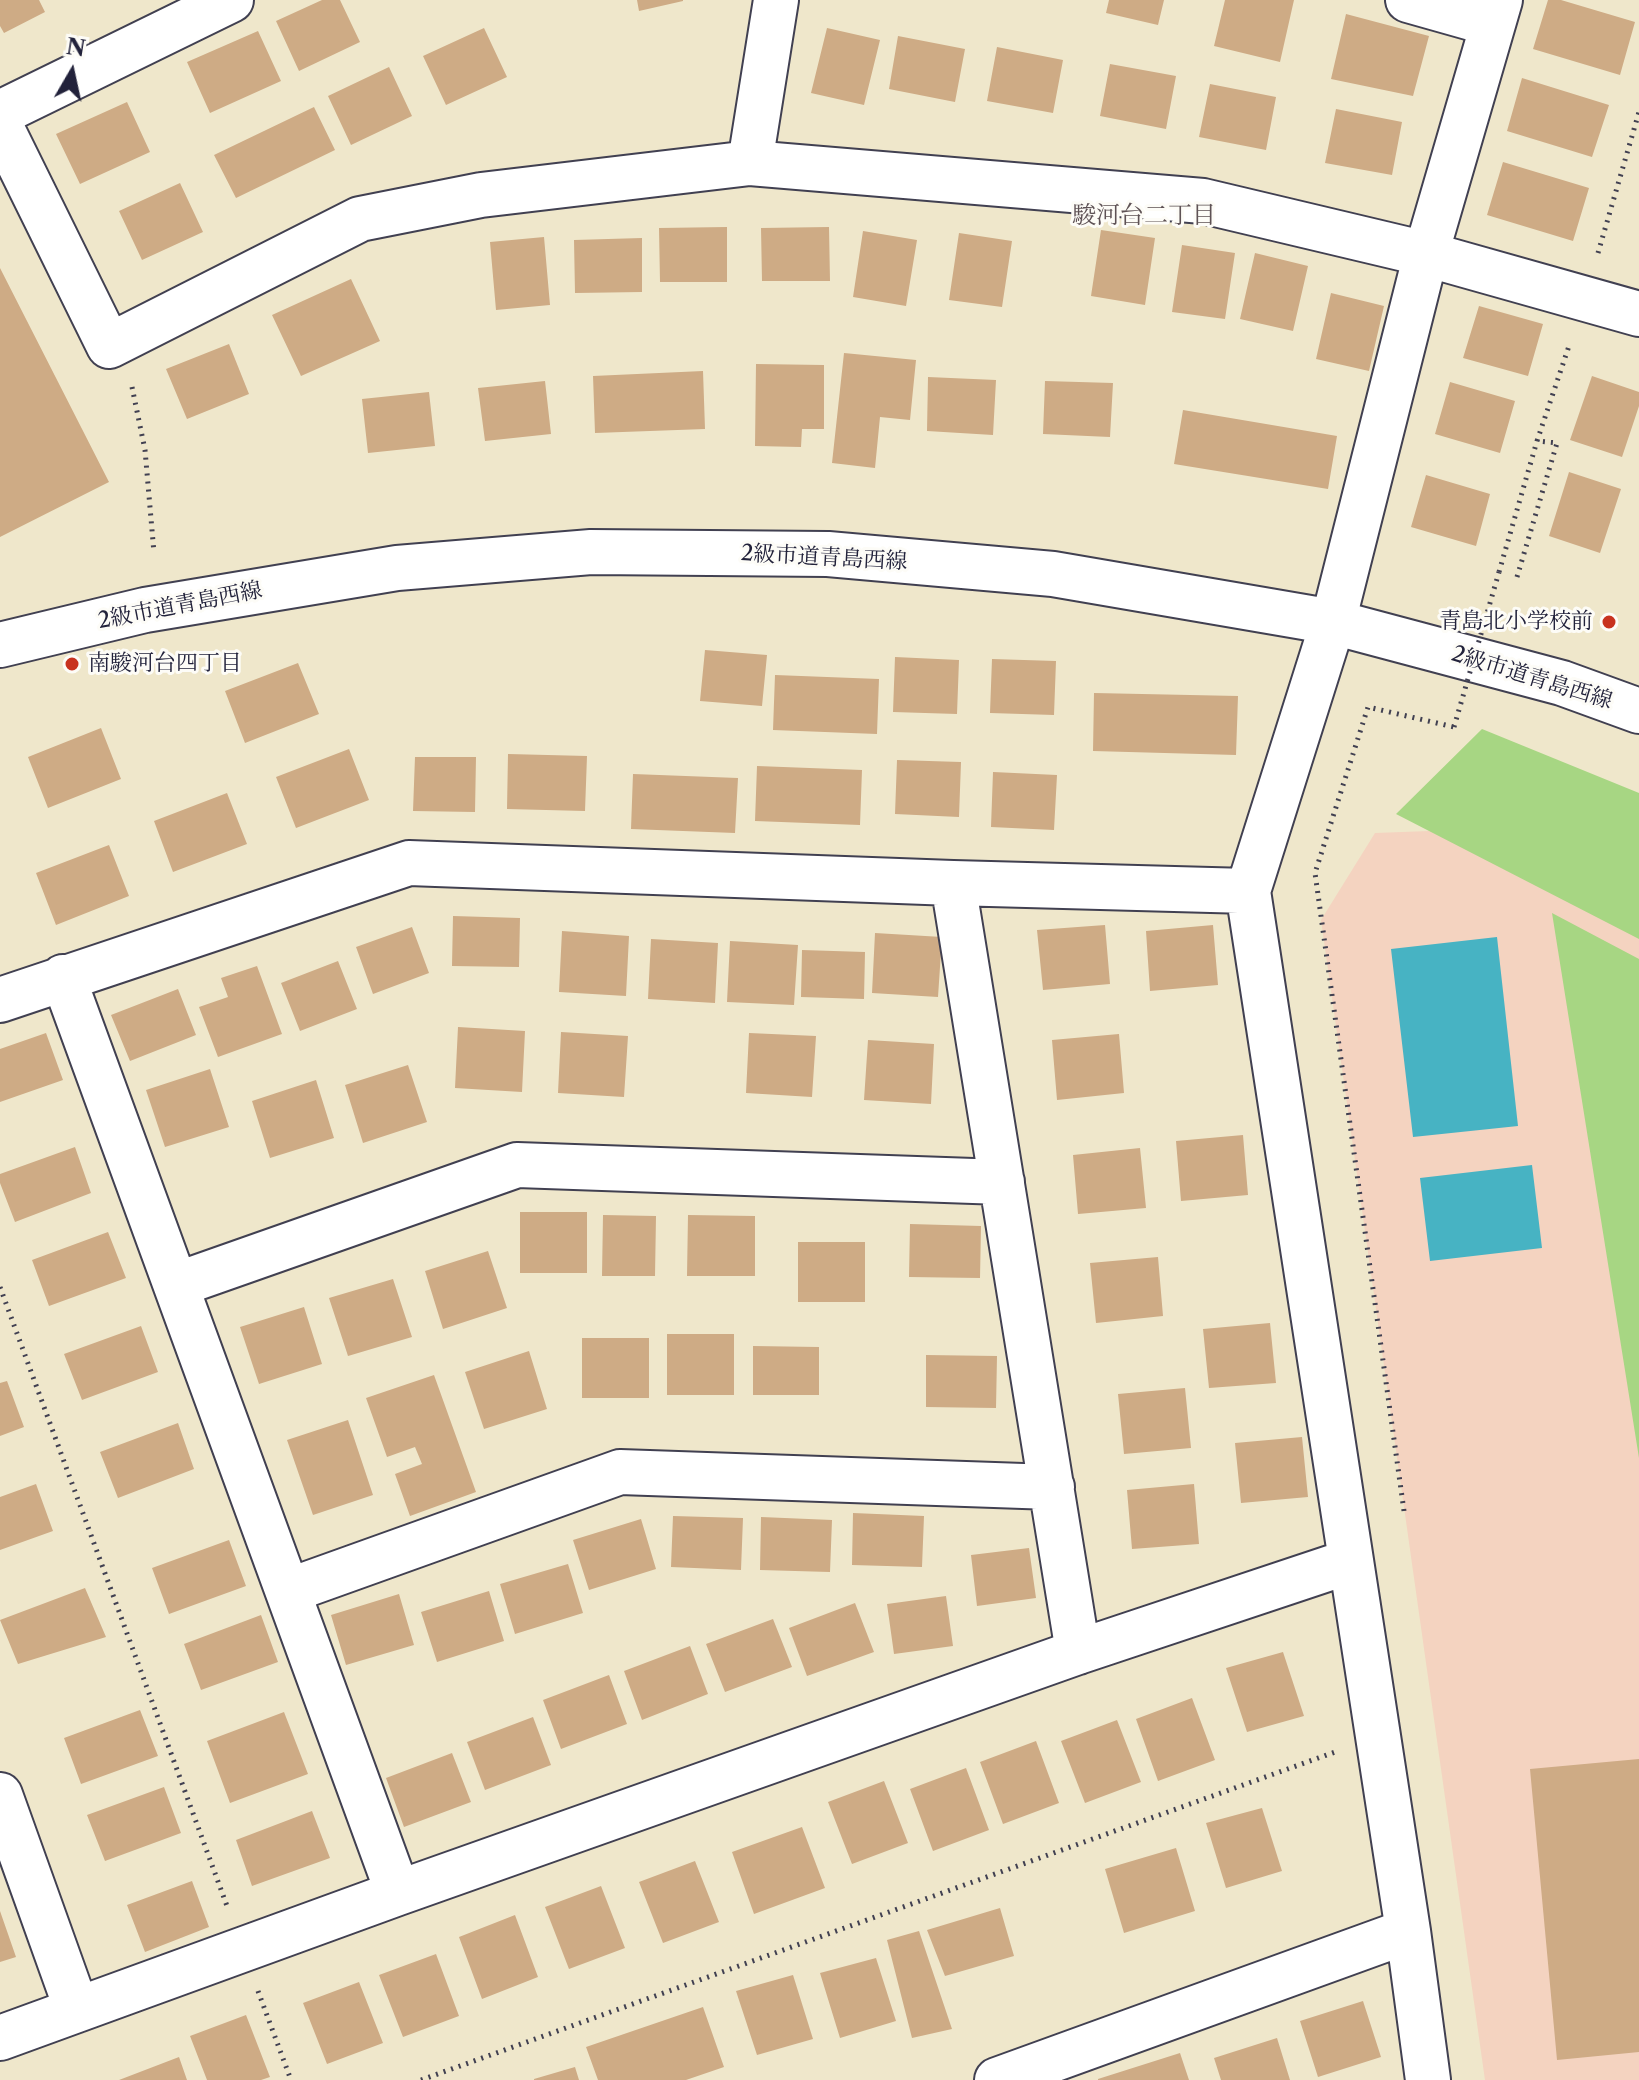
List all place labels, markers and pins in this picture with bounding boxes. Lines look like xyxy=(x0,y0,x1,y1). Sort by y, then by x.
place label: 青島北小学校前 xyxy=(1439,609,1593,635)
marker: 青島北小学校前 xyxy=(1600,613,1618,631)
place label: 南駿河台四丁目 xyxy=(88,651,242,677)
marker: 南駿河台四丁目 xyxy=(63,655,81,673)

